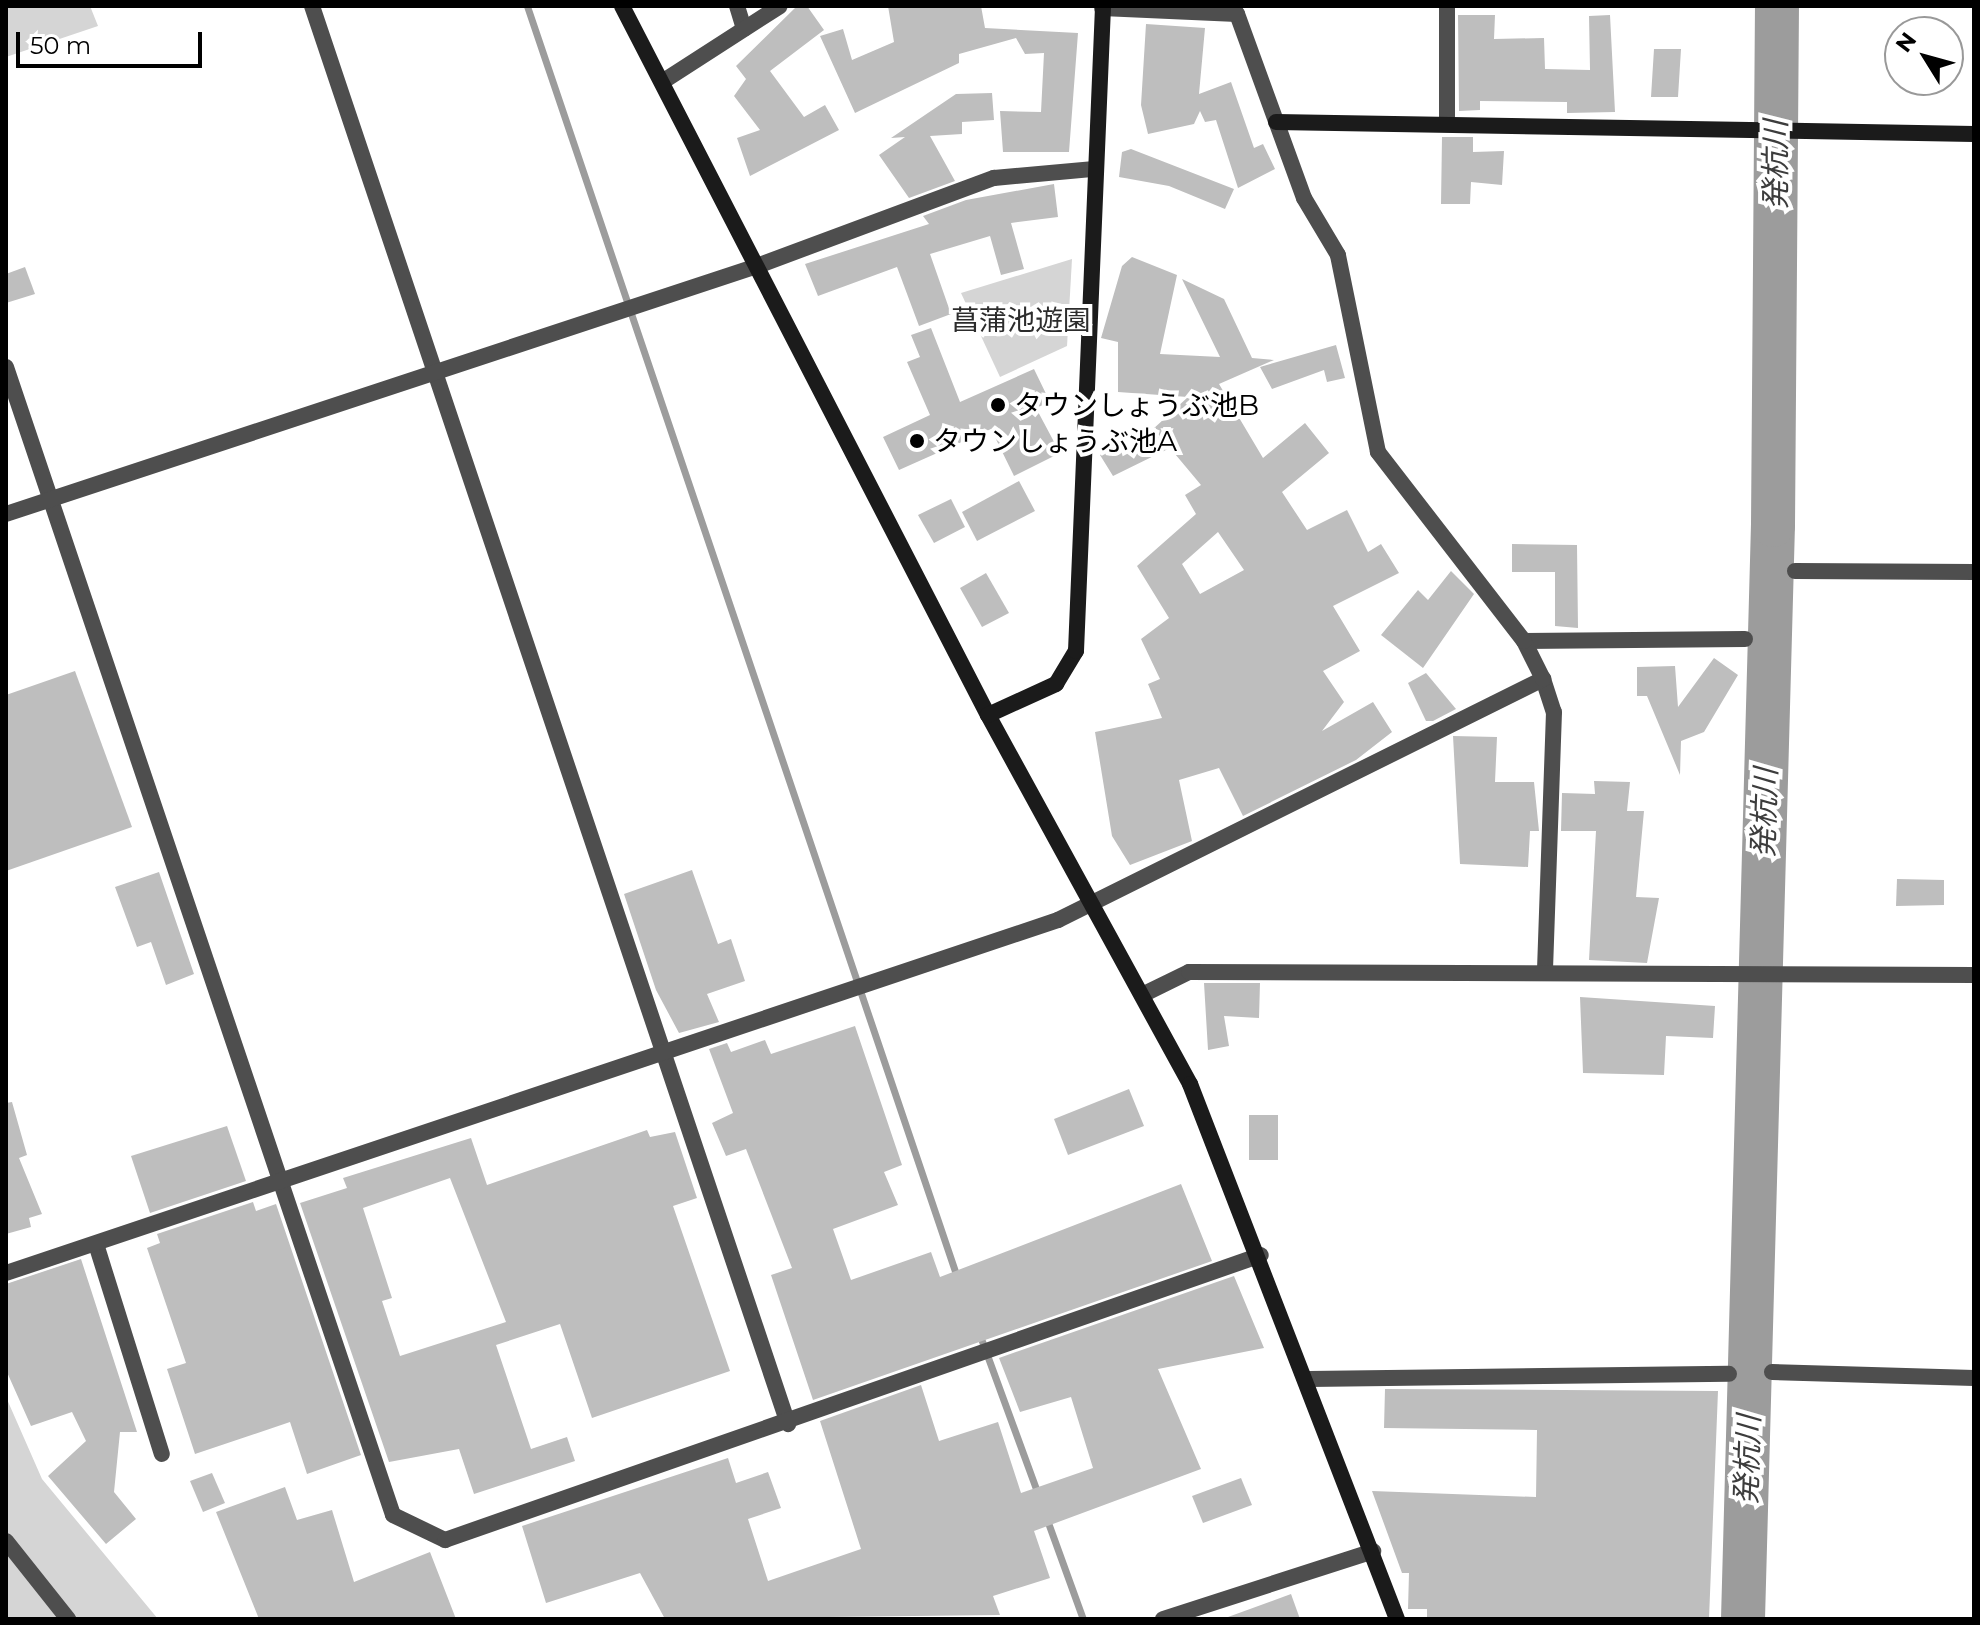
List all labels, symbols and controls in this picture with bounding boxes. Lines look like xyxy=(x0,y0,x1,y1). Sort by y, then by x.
scale bar xyxy=(20,16,206,66)
north arrow xyxy=(1884,16,1964,96)
text: N xyxy=(1890,27,1922,58)
text: 50 m xyxy=(30,31,91,60)
water label: 発杭川 xyxy=(1758,120,1794,210)
park label: 菖蒲池遊園 xyxy=(951,303,1091,337)
place label: タウンしょうぶ池B xyxy=(1014,388,1259,422)
marker: タウンしょうぶ池B xyxy=(989,396,1007,414)
place label: タウンしょうぶ池A xyxy=(933,424,1177,458)
marker: タウンしょうぶ池A xyxy=(908,432,926,450)
water label: 発杭川 xyxy=(1745,767,1785,859)
water label: 発杭川 xyxy=(1728,1414,1768,1506)

